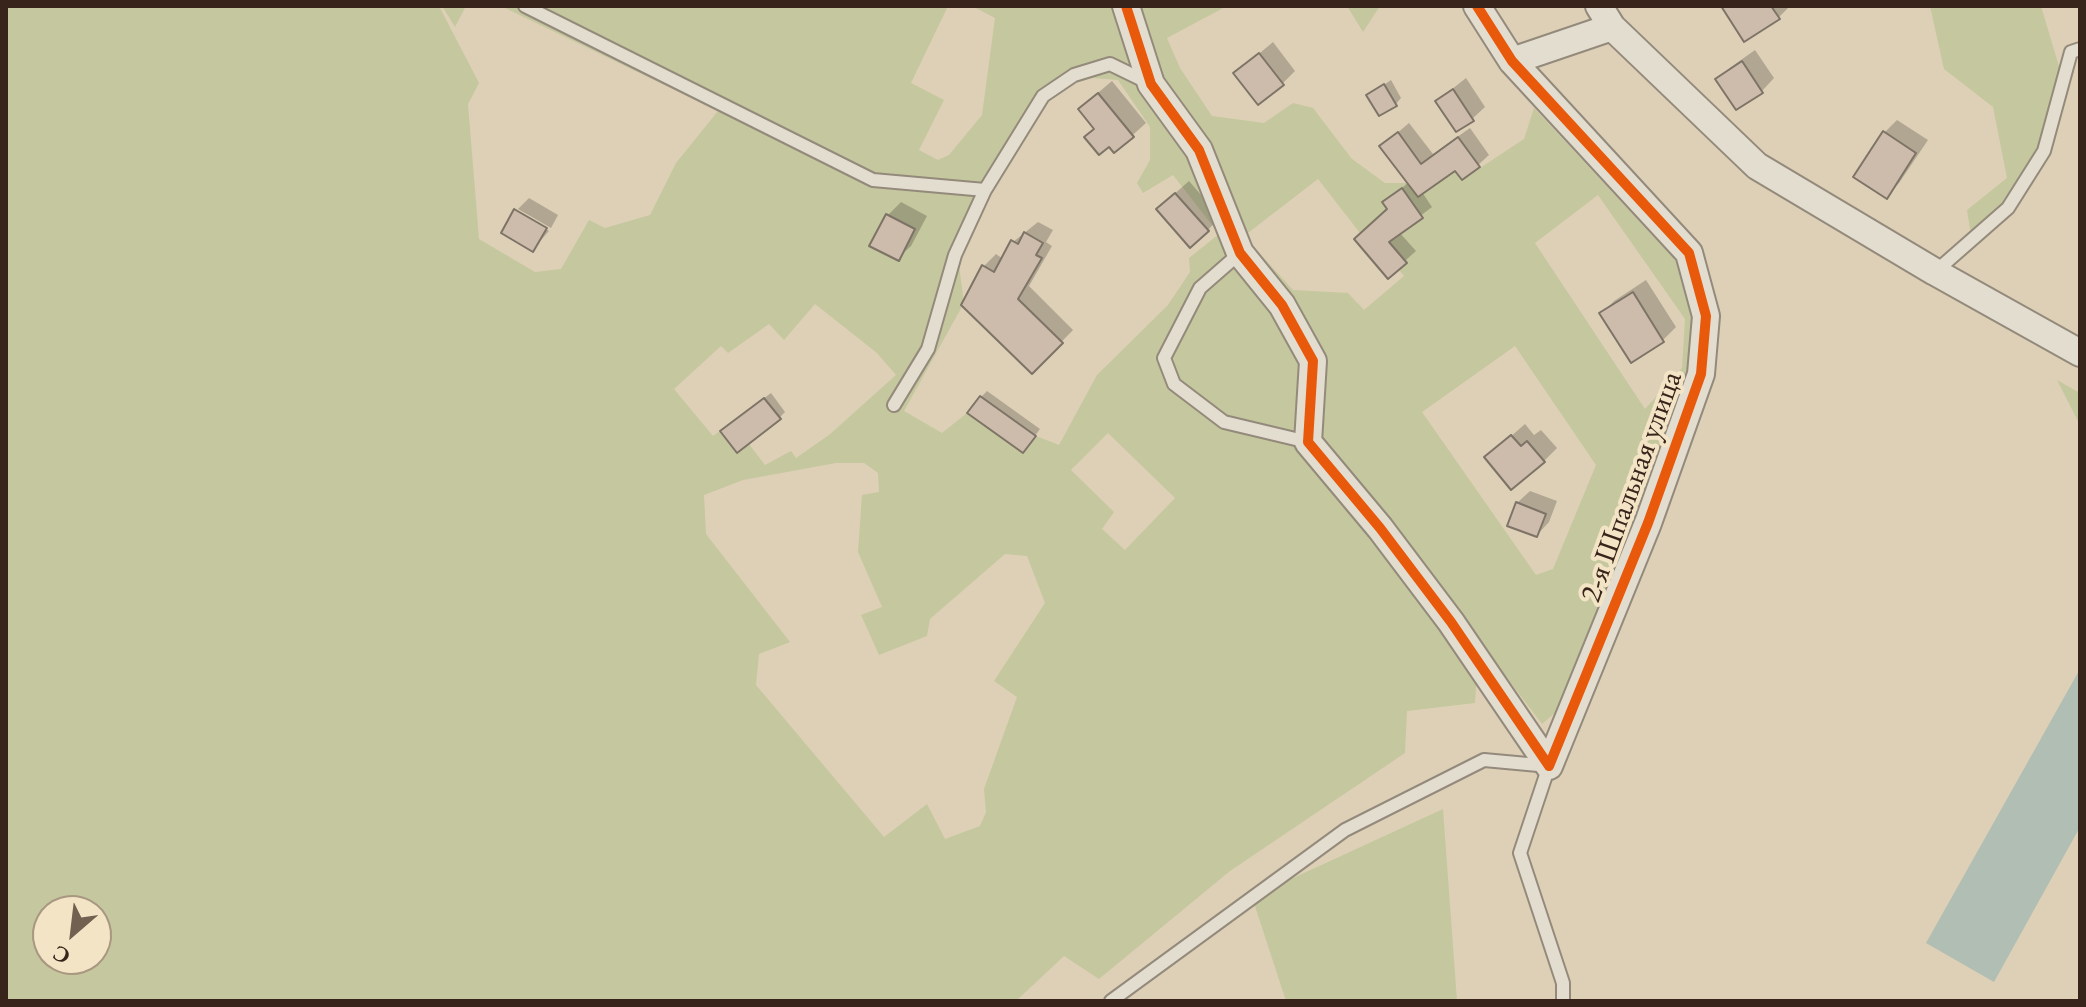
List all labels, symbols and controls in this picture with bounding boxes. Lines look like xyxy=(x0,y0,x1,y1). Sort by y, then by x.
street label: 2-я Шпальная улица xyxy=(1573,367,1691,607)
north arrow xyxy=(32,895,112,975)
text: С xyxy=(48,938,75,971)

